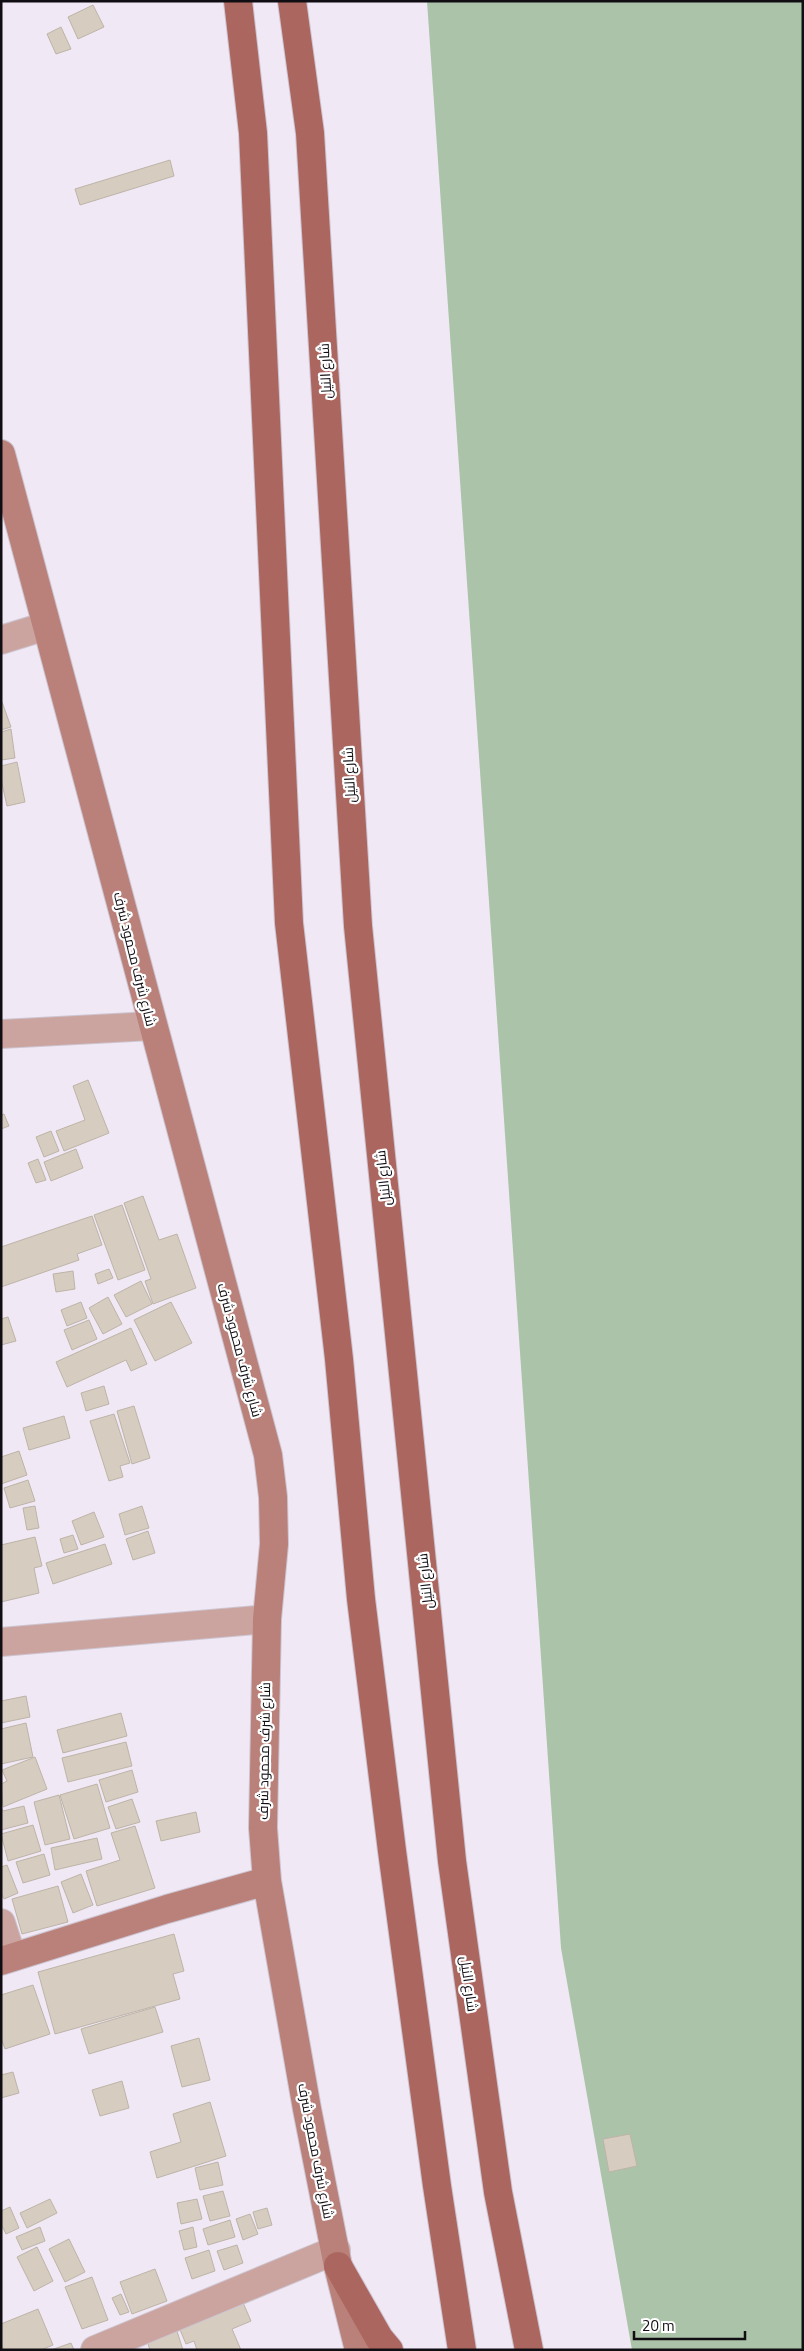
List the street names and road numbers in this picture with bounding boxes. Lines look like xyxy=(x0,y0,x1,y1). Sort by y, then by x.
street label: شارع النيل xyxy=(313,343,336,399)
street label: شارع النيل xyxy=(337,747,360,803)
street label: شارع شرف محمود شرف xyxy=(109,889,162,1028)
street label: شارع النيل xyxy=(369,1149,396,1207)
street label: شارع شرف محمود شرف xyxy=(212,1280,268,1419)
street label: شارع النيل xyxy=(411,1552,438,1610)
street label: شارع شرف محمود شرف xyxy=(252,1682,275,1820)
street label: شارع النيل xyxy=(455,1955,484,2013)
street label: شارع شرف محمود شرف xyxy=(293,2081,340,2221)

